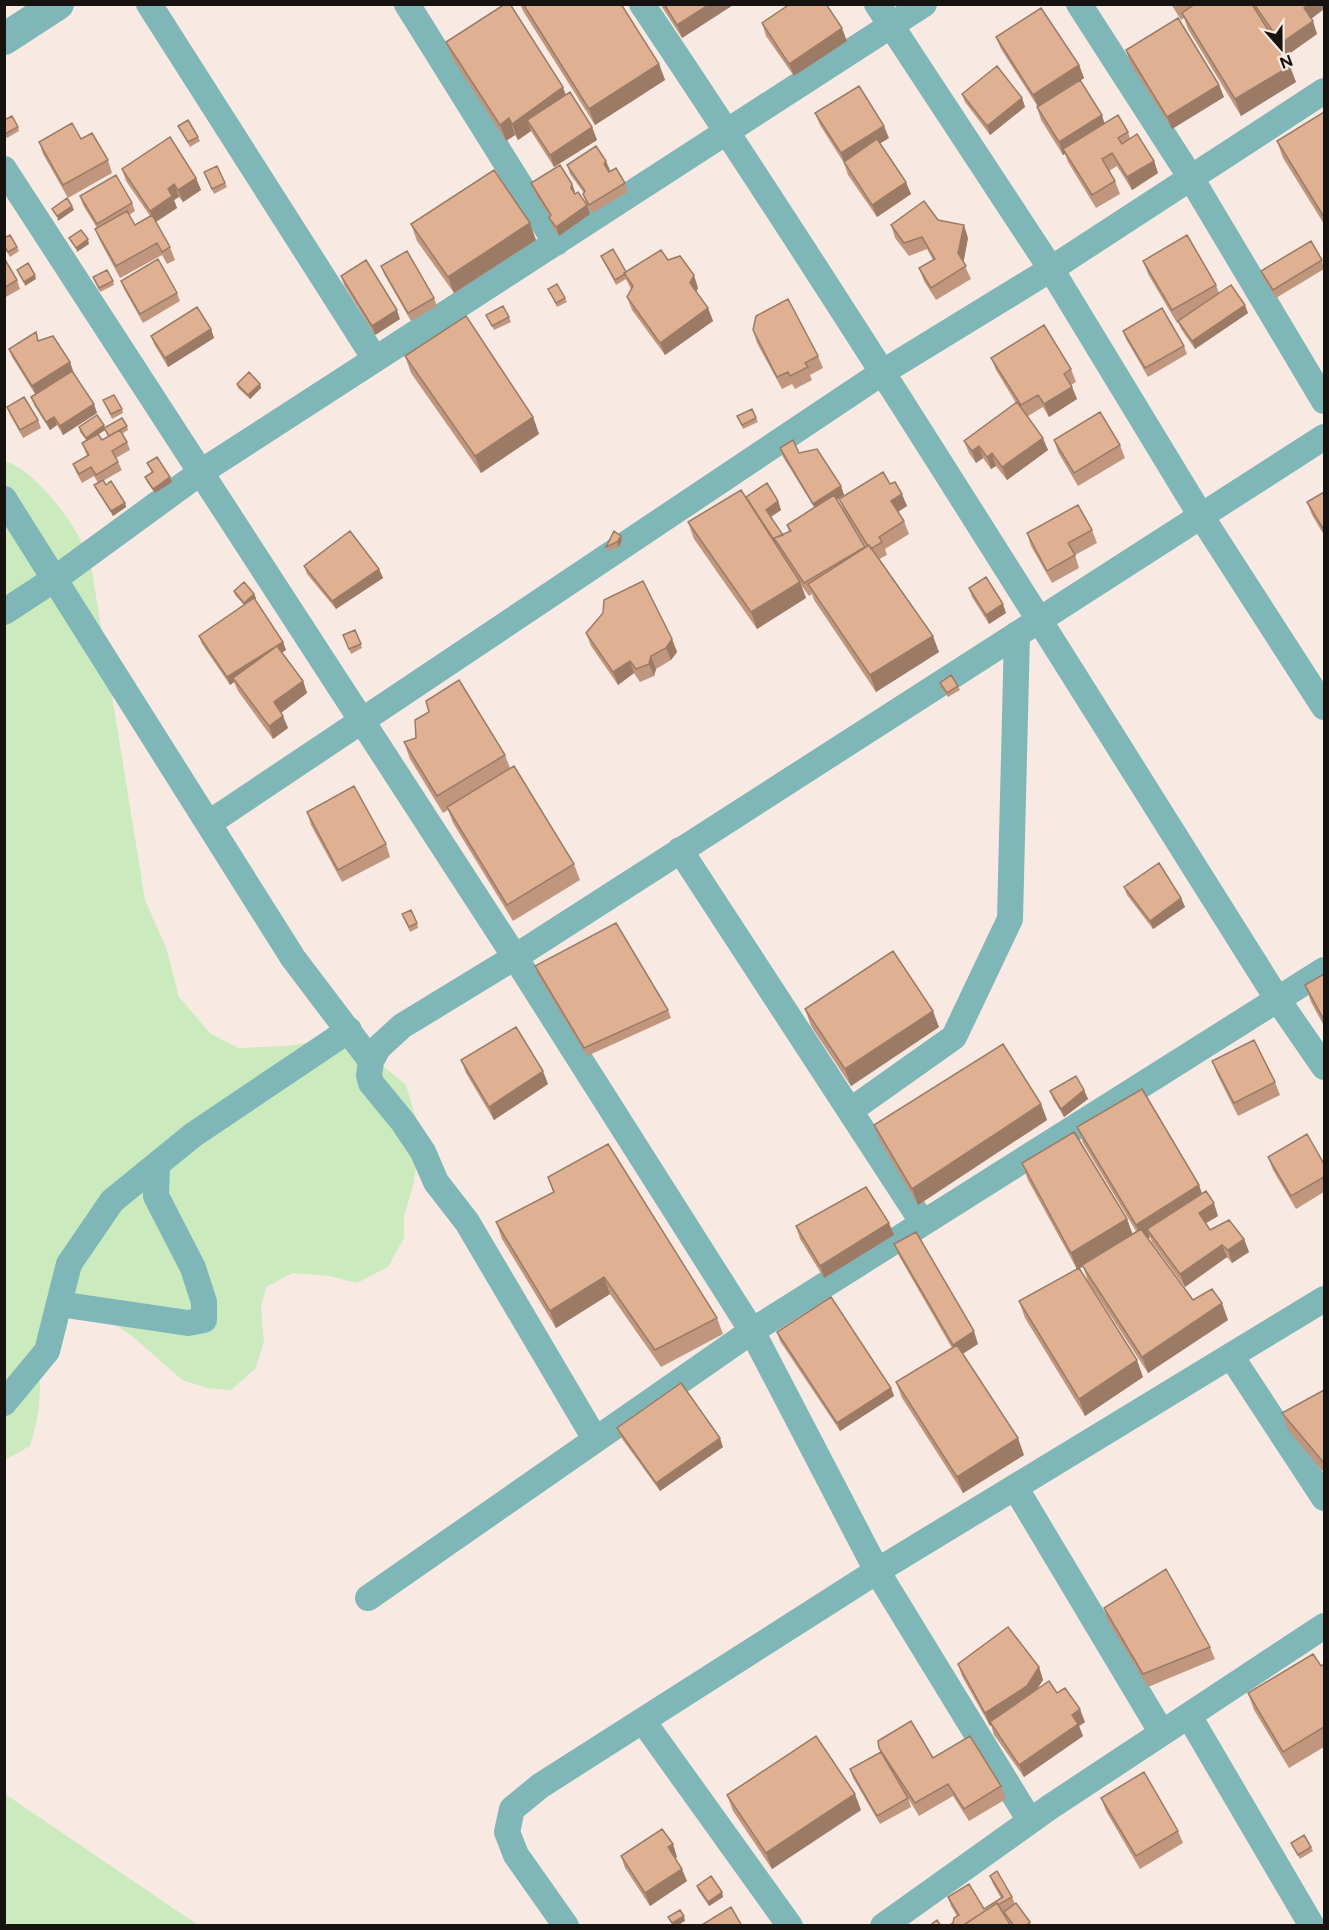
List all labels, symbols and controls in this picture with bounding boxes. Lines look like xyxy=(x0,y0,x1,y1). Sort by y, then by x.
north arrow xyxy=(1251,18,1311,78)
text: N xyxy=(1277,50,1295,73)

